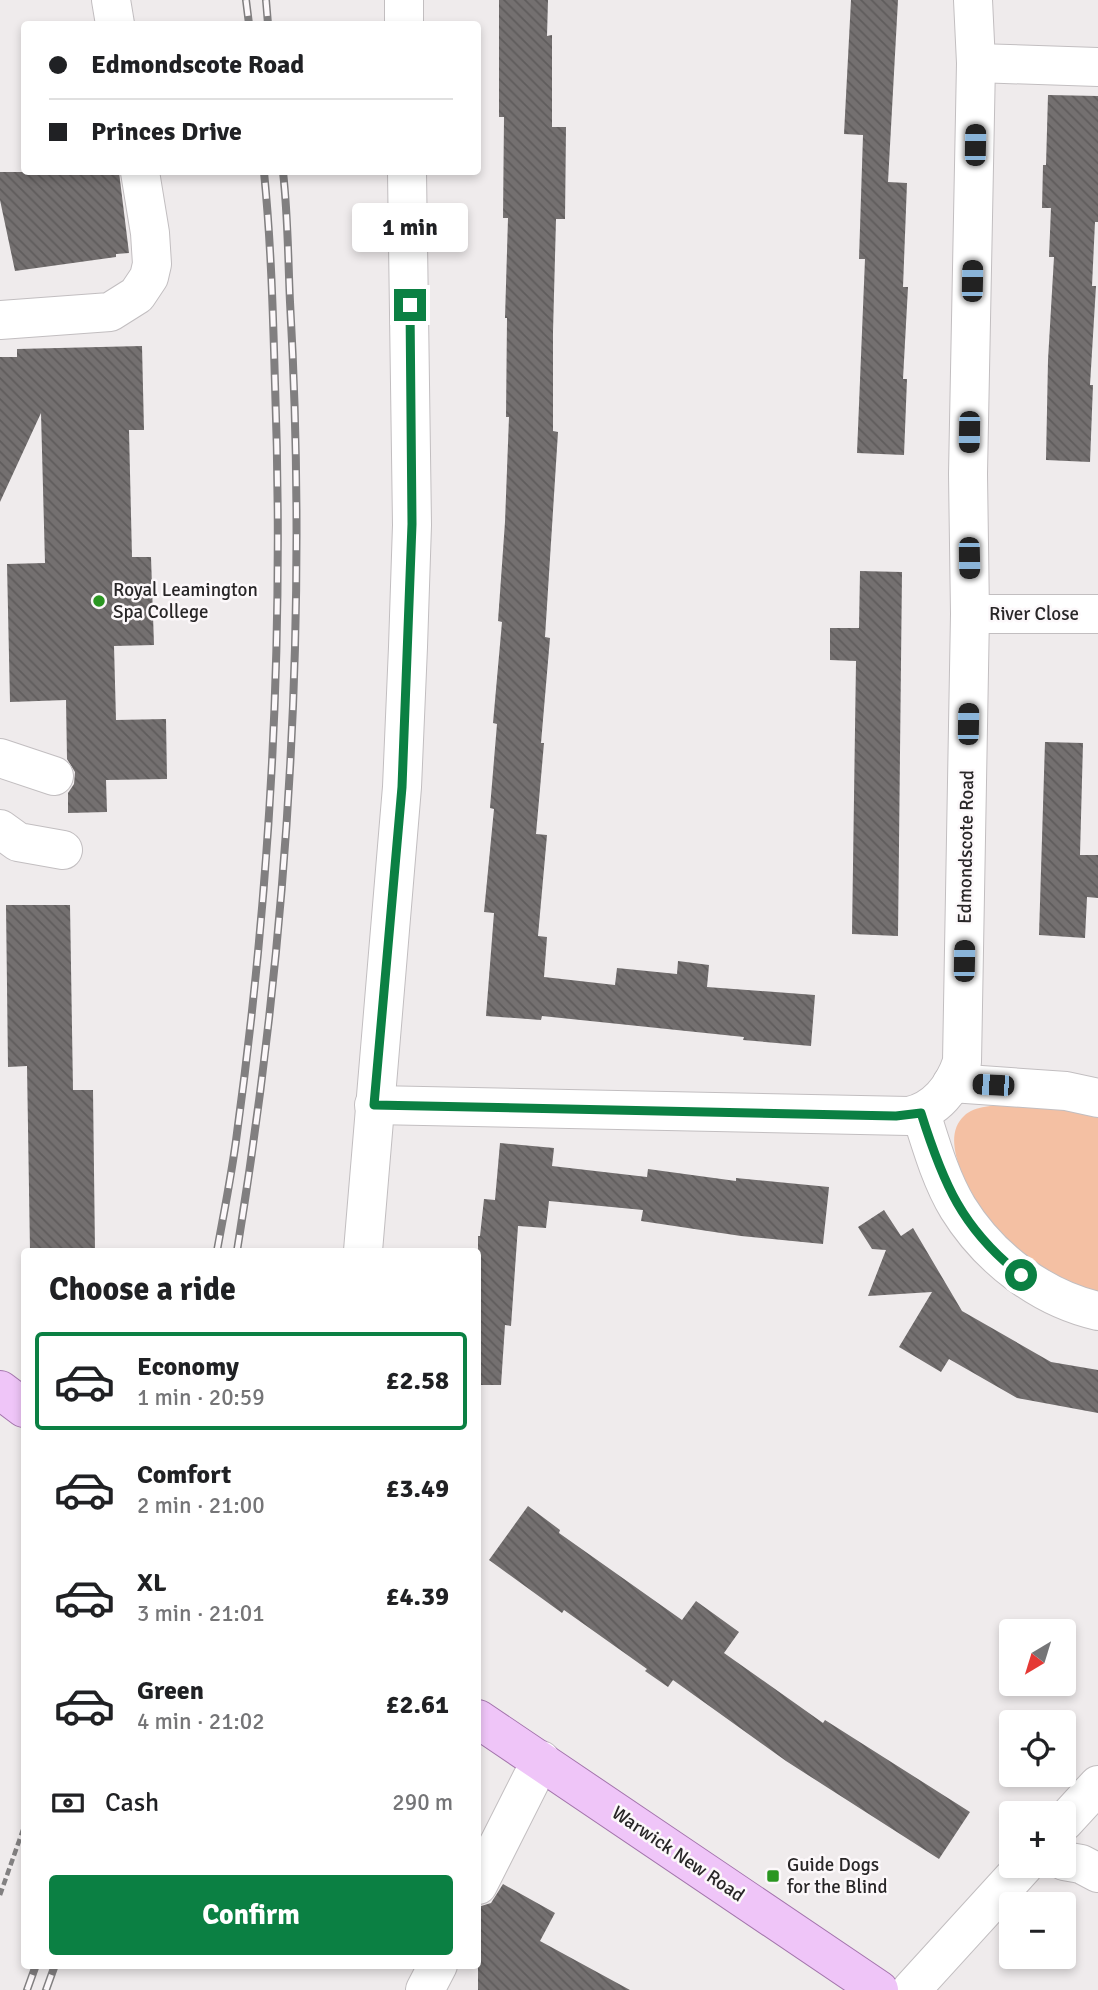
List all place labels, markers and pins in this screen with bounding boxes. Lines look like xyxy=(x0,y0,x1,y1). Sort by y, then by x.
place label: Royal Leamington Spa College xyxy=(113,578,258,624)
marker: Royal Leamington Spa College xyxy=(91,593,107,609)
place label: Guide Dogs for the Blind xyxy=(787,1853,888,1899)
marker: Guide Dogs for the Blind xyxy=(765,1868,781,1884)

